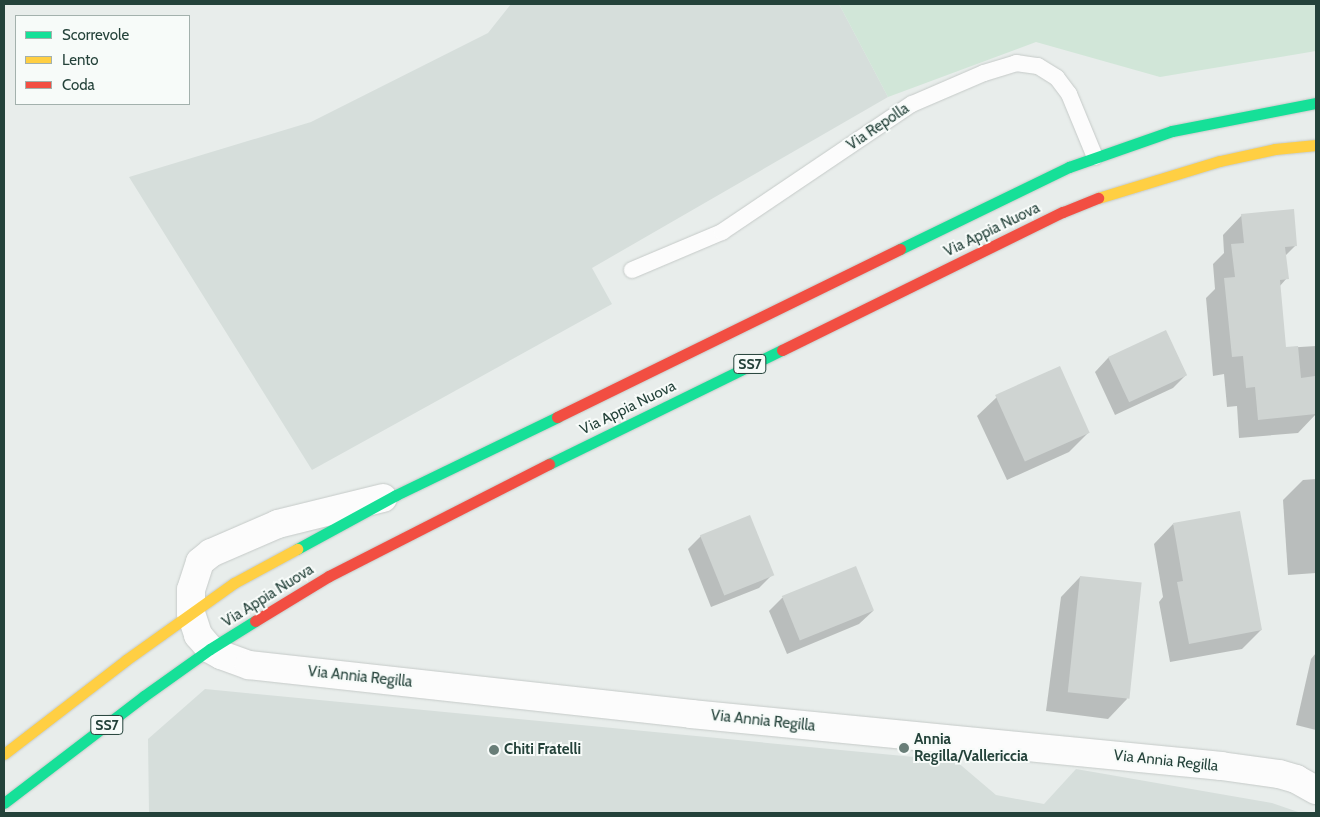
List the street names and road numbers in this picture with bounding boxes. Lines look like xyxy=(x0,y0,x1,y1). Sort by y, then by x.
street label: Via Repolla xyxy=(844,100,912,154)
street label: Via Appia Nuova xyxy=(941,199,1043,261)
road number: SS7 xyxy=(732,352,768,376)
street label: Via Appia Nuova xyxy=(577,377,679,439)
street label: Via Appia Nuova xyxy=(219,561,317,631)
street label: Via Annia Regilla xyxy=(307,663,413,691)
street label: Via Annia Regilla xyxy=(710,707,816,735)
road number: SS7 xyxy=(90,714,124,736)
street label: Via Annia Regilla xyxy=(1113,747,1219,775)

